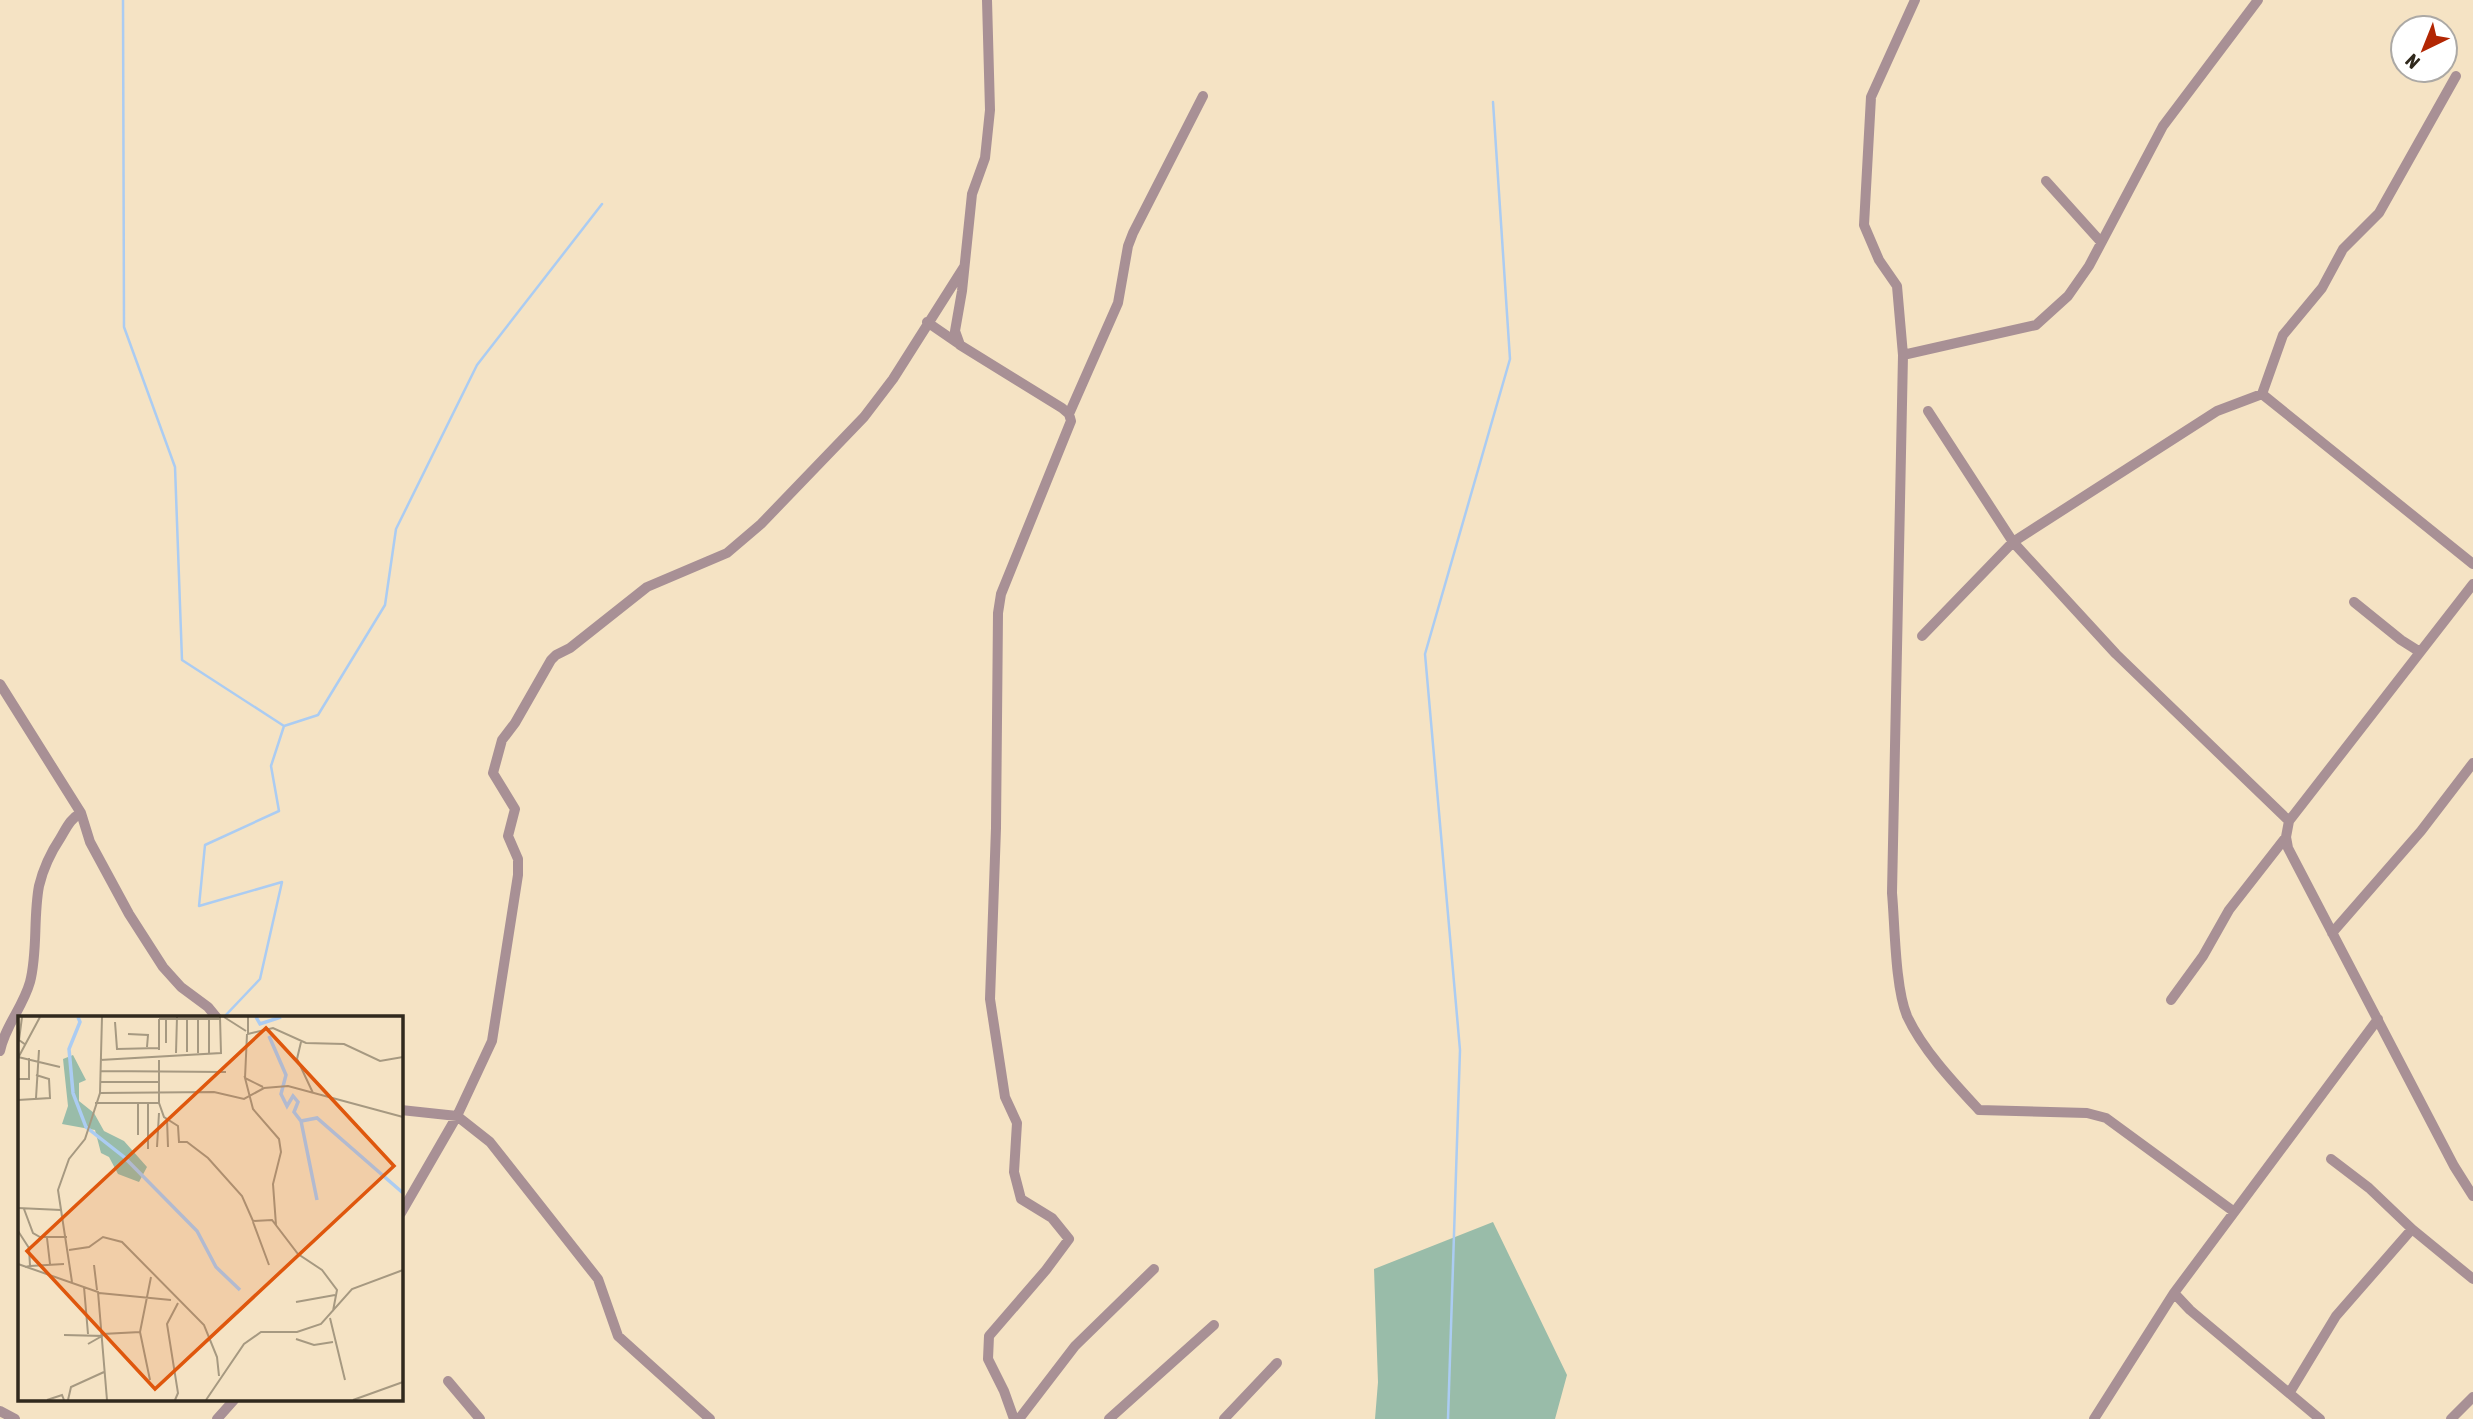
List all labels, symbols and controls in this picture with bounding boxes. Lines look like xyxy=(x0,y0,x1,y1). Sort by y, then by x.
north arrow xyxy=(2389,14,2459,84)
text: N xyxy=(2401,50,2424,73)
inset map xyxy=(18,1016,402,1402)

